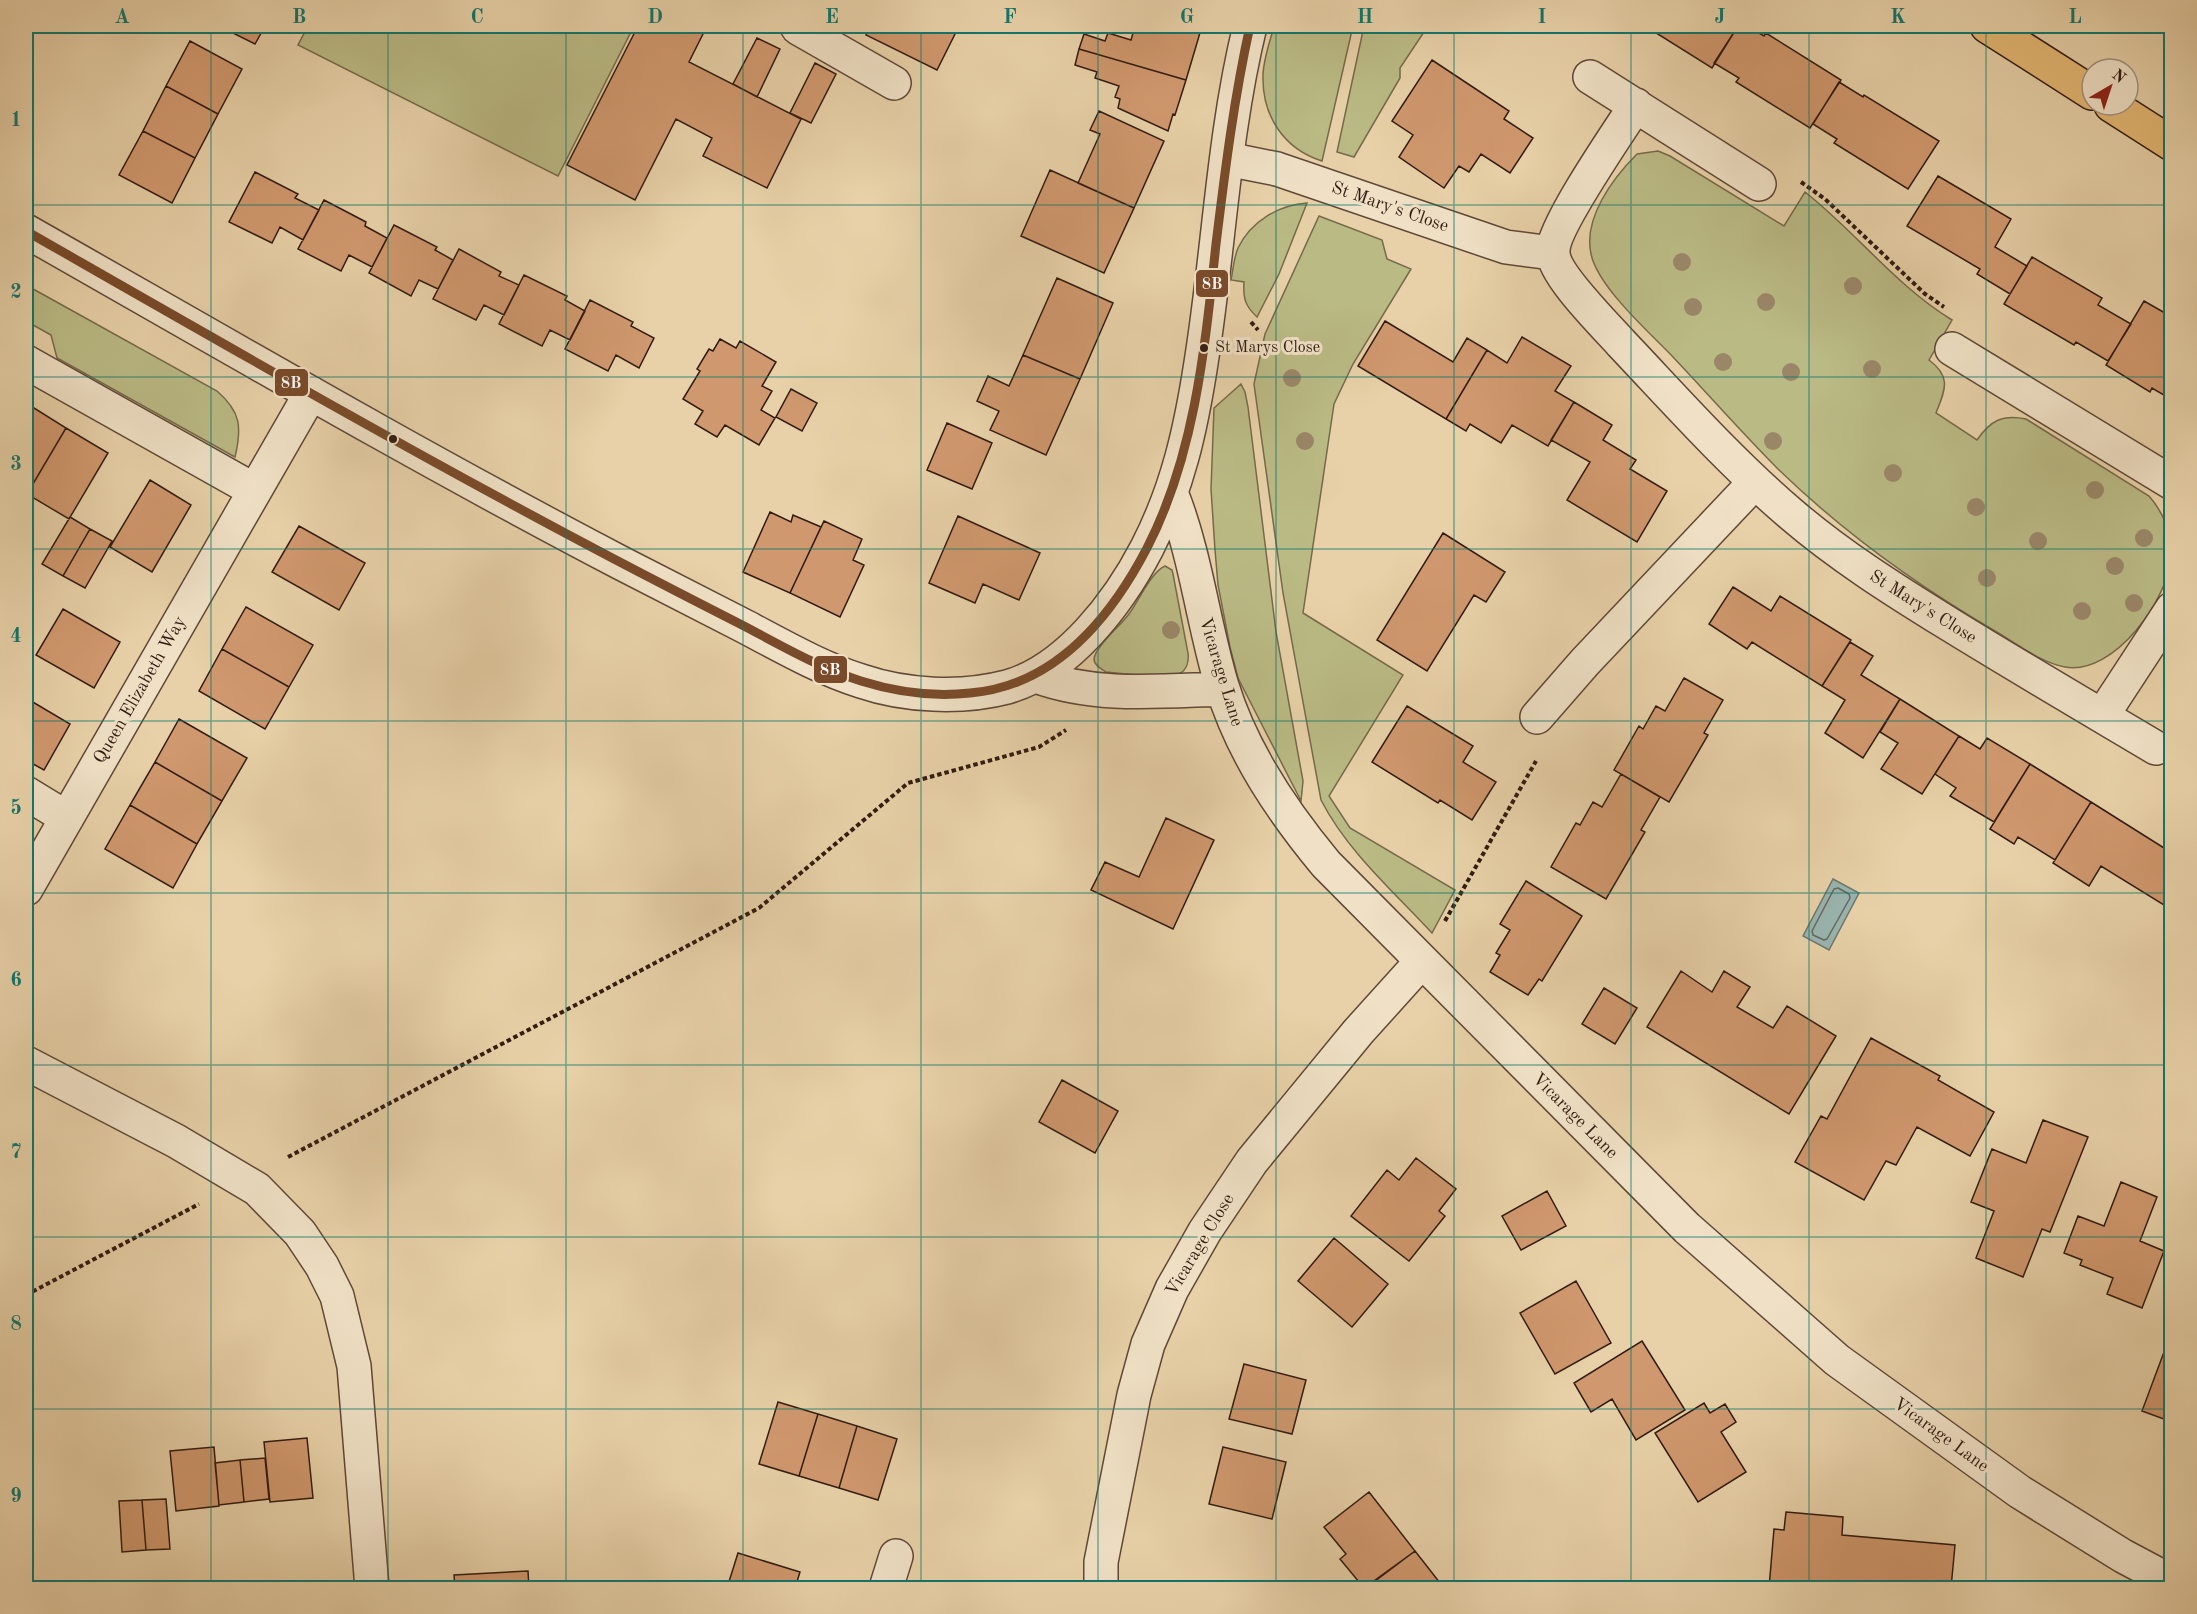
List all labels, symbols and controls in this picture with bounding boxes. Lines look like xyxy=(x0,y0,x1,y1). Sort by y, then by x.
text: A xyxy=(114,8,130,28)
text: B xyxy=(292,8,306,28)
text: C xyxy=(470,8,484,28)
text: D xyxy=(647,8,663,28)
text: E xyxy=(825,8,839,28)
text: F xyxy=(1003,8,1017,28)
text: G xyxy=(1180,8,1194,28)
text: H xyxy=(1357,8,1373,28)
text: I xyxy=(1538,8,1546,28)
text: J xyxy=(1715,8,1726,28)
text: K xyxy=(1890,8,1906,28)
text: L xyxy=(2068,8,2082,28)
north arrow xyxy=(2080,57,2140,117)
text: N xyxy=(2108,67,2129,87)
text: 1 xyxy=(10,111,22,131)
street label: St Mary's Close xyxy=(1329,179,1451,235)
line badge: 8B xyxy=(1195,269,1229,298)
text: 8B xyxy=(1202,277,1222,293)
text: 2 xyxy=(10,283,22,303)
place label: St Marys Close xyxy=(1215,340,1320,356)
marker: St Marys Close xyxy=(1198,342,1210,354)
line badge: 8B xyxy=(274,368,309,397)
text: 8B xyxy=(281,376,301,392)
unlabelled marker xyxy=(387,433,399,445)
text: 3 xyxy=(10,455,22,475)
street label: St Mary's Close xyxy=(1866,567,1980,647)
street label: Queen Elizabeth Way xyxy=(90,613,190,767)
street label: Vicarage Lane xyxy=(1196,615,1246,729)
text: 4 xyxy=(10,627,22,647)
line badge: 8B xyxy=(813,655,848,684)
text: 8B xyxy=(820,663,840,679)
text: 5 xyxy=(10,798,22,819)
text: 6 xyxy=(10,971,22,991)
street label: Vicarage Lane xyxy=(1529,1070,1621,1162)
text: 7 xyxy=(10,1143,22,1163)
street label: Vicarage Close xyxy=(1162,1191,1238,1299)
text: 8 xyxy=(10,1315,22,1335)
street label: Vicarage Lane xyxy=(1890,1395,1992,1475)
text: 9 xyxy=(10,1487,22,1507)

